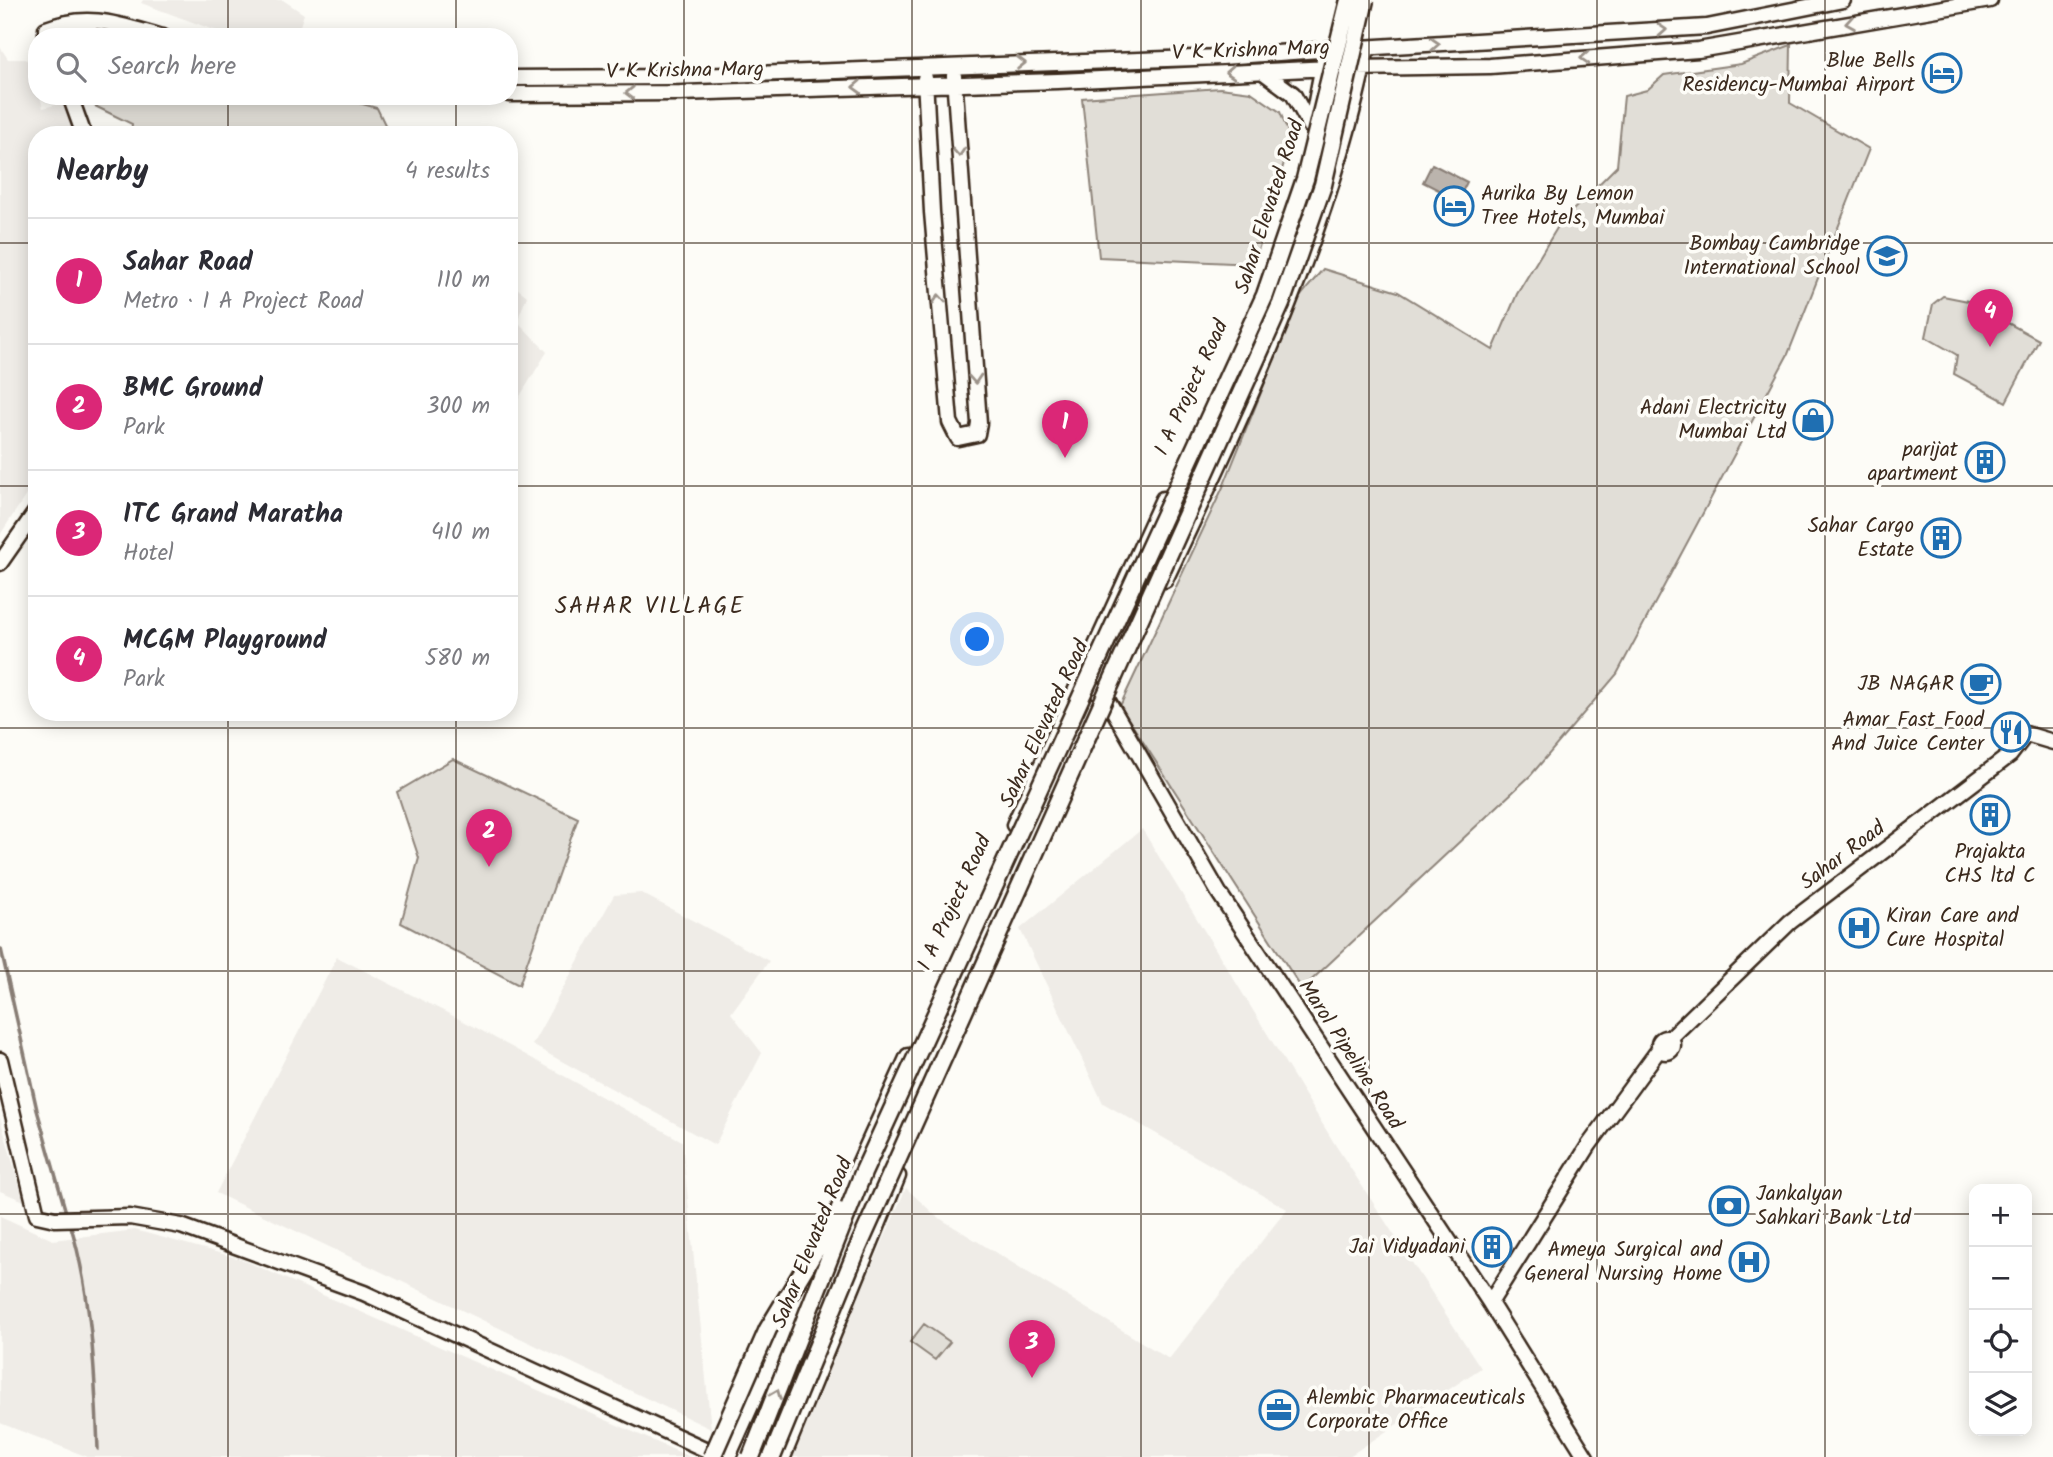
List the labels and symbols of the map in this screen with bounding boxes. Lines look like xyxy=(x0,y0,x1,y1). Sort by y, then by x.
one-way arrow xyxy=(1845,15,1856,30)
one-way arrow xyxy=(1657,23,1668,38)
street label: V K Krishna Marg xyxy=(1172,32,1330,70)
one-way arrow xyxy=(1430,37,1441,52)
place label: Blue Bells Residency-Mumbai Airport xyxy=(1682,45,1916,102)
one-way arrow xyxy=(1579,51,1590,66)
hotel icon: Blue Bells Residency-Mumbai Airport xyxy=(1921,52,1963,94)
street label: V K Krishna Marg xyxy=(606,53,764,89)
one-way arrow xyxy=(1016,56,1027,71)
one-way arrow xyxy=(1224,65,1235,80)
one-way arrow xyxy=(851,80,862,95)
one-way arrow xyxy=(624,85,634,101)
street label: Sahar Elevated Road xyxy=(1226,115,1314,298)
one-way arrow xyxy=(951,147,966,158)
place label: Aurika By Lemon Tree Hotels, Mumbai xyxy=(1481,178,1665,235)
hotel icon: Aurika By Lemon Tree Hotels, Mumbai xyxy=(1433,185,1475,227)
place label: Bombay Cambridge International School xyxy=(1684,228,1861,285)
school or university icon: Bombay Cambridge International School xyxy=(1866,235,1908,277)
pin: 4 xyxy=(1967,289,2013,347)
one-way arrow xyxy=(932,293,947,304)
street label: I A Project Road xyxy=(1146,314,1238,461)
one-way arrow xyxy=(967,374,982,385)
place label: Adani Electricity Mumbai Ltd xyxy=(1640,392,1787,449)
shop icon: Adani Electricity Mumbai Ltd xyxy=(1792,399,1834,441)
pin: 1 xyxy=(1042,400,1088,458)
place label: parijat apartment xyxy=(1868,434,1959,491)
building icon: parijat apartment xyxy=(1964,441,2006,483)
place label: Sahar Cargo Estate xyxy=(1808,510,1915,567)
building icon: Sahar Cargo Estate xyxy=(1920,517,1962,559)
district label: SAHAR VILLAGE xyxy=(555,589,745,625)
your location xyxy=(960,622,994,656)
street label: Sahar Elevated Road xyxy=(992,634,1099,813)
cafe icon: JB NAGAR xyxy=(1960,663,2002,705)
place label: JB NAGAR xyxy=(1858,668,1954,701)
place label: Amar Fast Food And Juice Center xyxy=(1831,704,1985,761)
restaurant icon: Amar Fast Food And Juice Center xyxy=(1990,711,2032,753)
building icon: Prajakta CHS ltd C xyxy=(1969,794,2011,836)
pin: 2 xyxy=(466,809,512,867)
street label: Sahar Road xyxy=(1793,813,1893,899)
street label: I A Project Road xyxy=(909,829,1001,976)
place label: Prajakta CHS ltd C xyxy=(1945,836,2035,893)
place label: Kiran Care and Cure Hospital xyxy=(1886,900,2019,957)
hospital icon: Kiran Care and Cure Hospital xyxy=(1838,907,1880,949)
street label: Marol Pipeline Road xyxy=(1289,973,1411,1137)
street label: Sahar Elevated Road xyxy=(764,1152,863,1333)
place label: Jankalyan Sahkari Bank Ltd xyxy=(1756,1178,1912,1235)
bank icon: Jankalyan Sahkari Bank Ltd xyxy=(1708,1185,1750,1227)
building icon: Jai Vidyadani xyxy=(1471,1226,1513,1268)
place label: Jai Vidyadani xyxy=(1349,1231,1466,1264)
place label: Ameya Surgical and General Nursing Home xyxy=(1524,1234,1723,1291)
hospital icon: Ameya Surgical and General Nursing Home xyxy=(1728,1241,1770,1283)
pin: 3 xyxy=(1009,1320,1055,1378)
place label: Alembic Pharmaceuticals Corporate Office xyxy=(1306,1382,1525,1439)
one-way arrow xyxy=(767,1388,781,1400)
office icon: Alembic Pharmaceuticals Corporate Office xyxy=(1258,1389,1300,1431)

